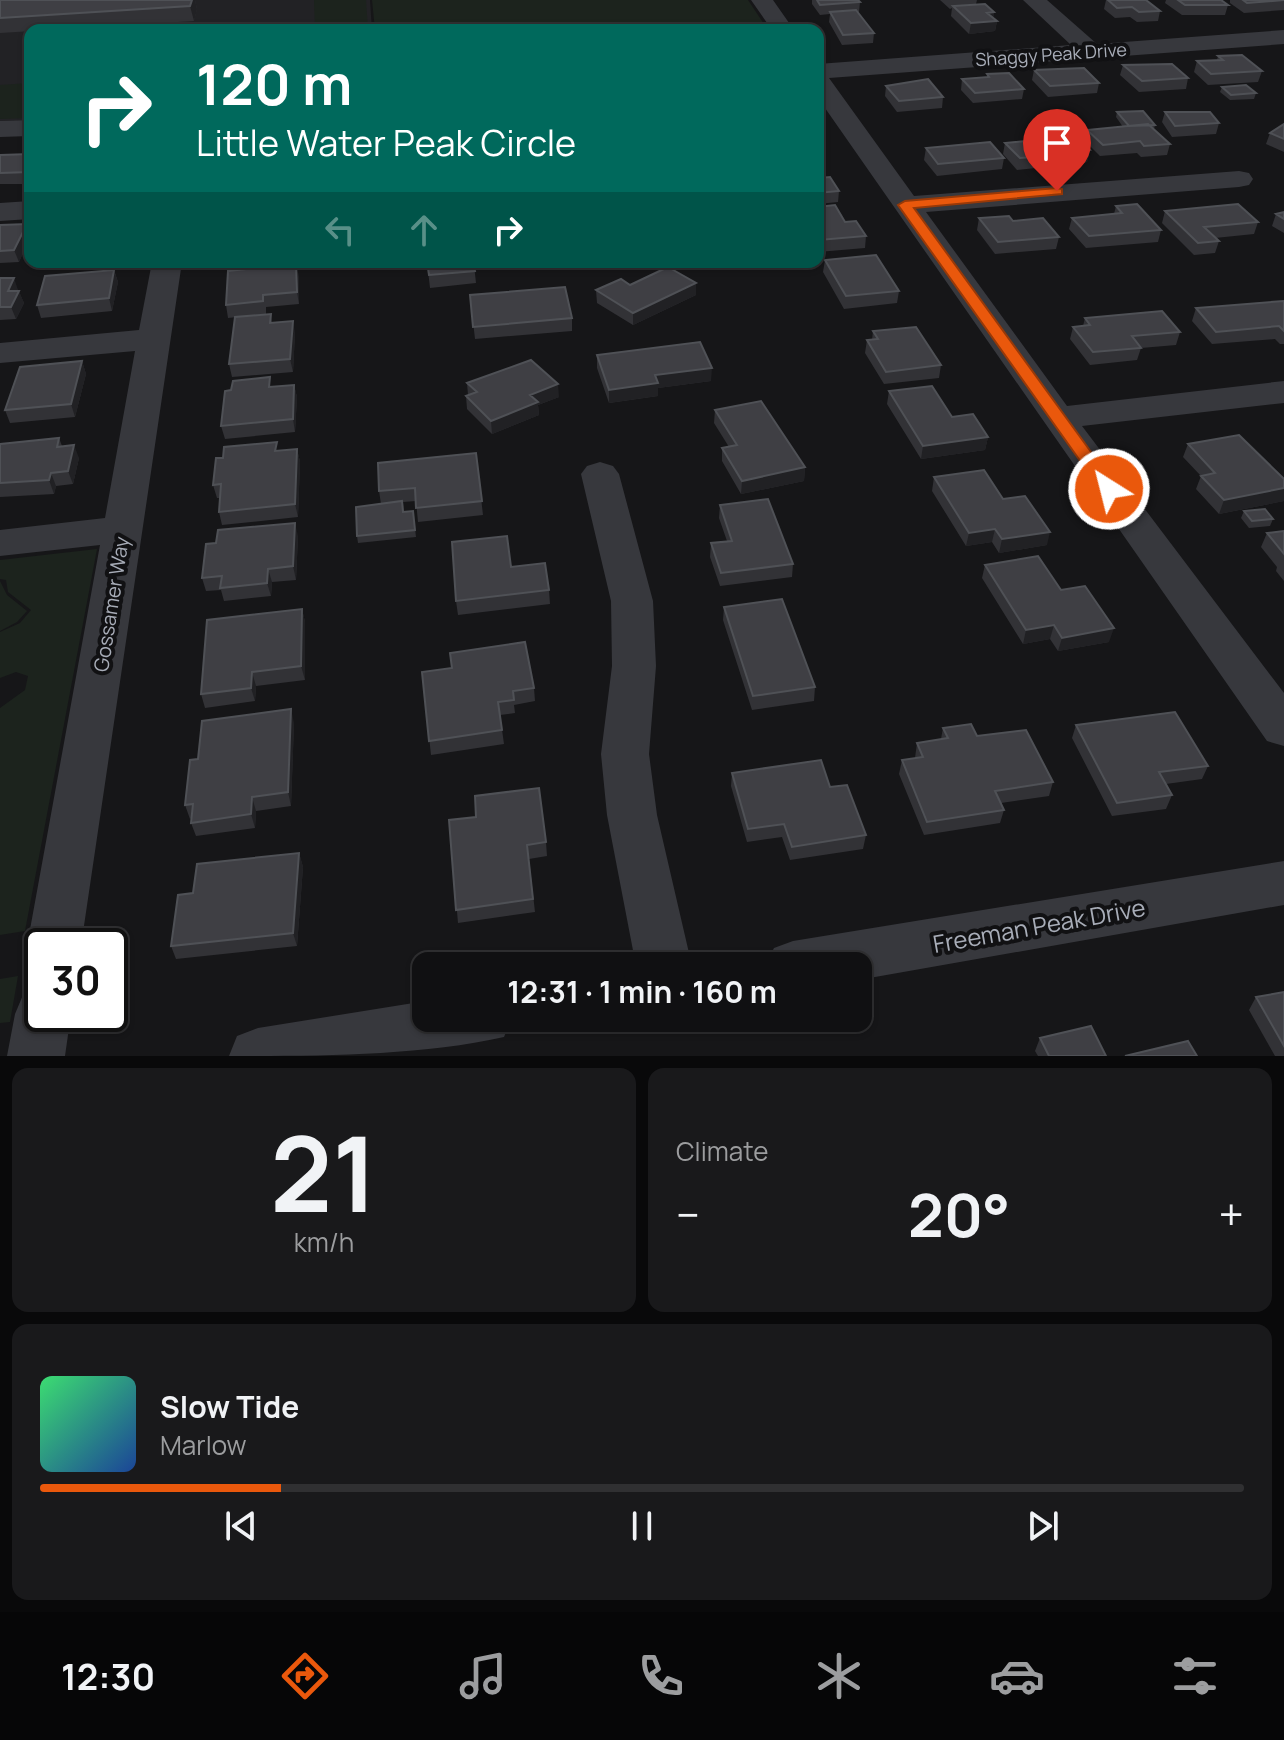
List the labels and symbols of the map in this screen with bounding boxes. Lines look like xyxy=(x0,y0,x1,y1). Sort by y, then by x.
street label: Shaggy Peak Drive xyxy=(974,37,1128,71)
pin xyxy=(1023,109,1091,191)
position arrow xyxy=(1067,447,1151,531)
street label: Gossamer Way xyxy=(87,534,135,674)
street label: Freeman Peak Drive xyxy=(930,890,1148,960)
speed limit sign: 30 xyxy=(24,928,128,1032)

